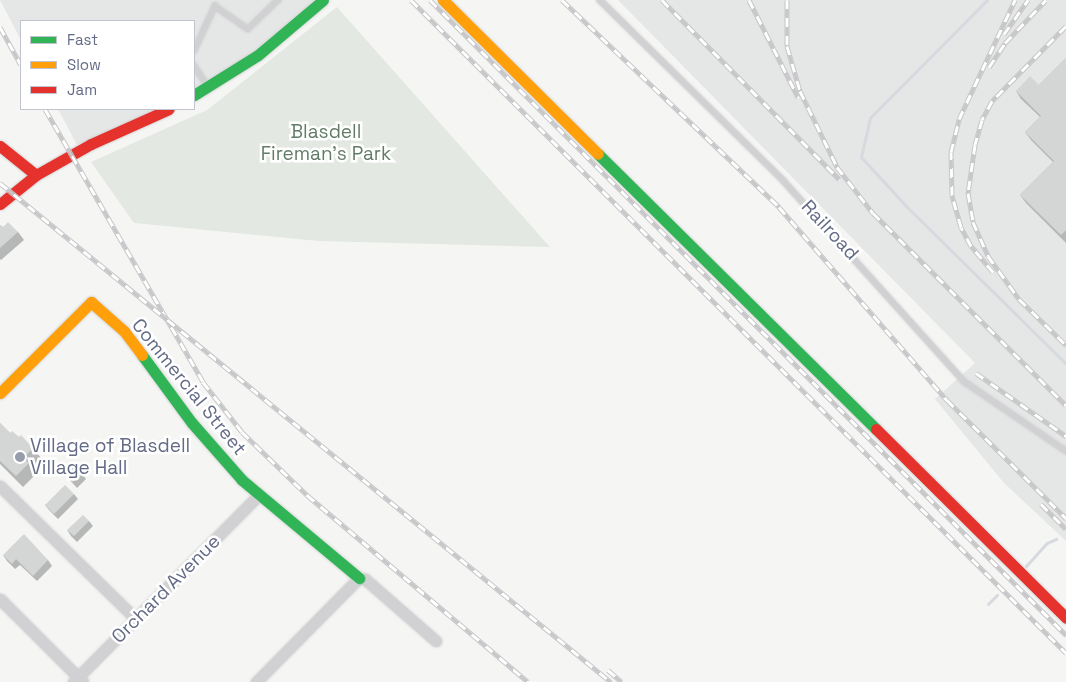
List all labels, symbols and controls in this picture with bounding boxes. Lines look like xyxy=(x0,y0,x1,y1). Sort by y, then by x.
legend xyxy=(20,20,195,110)
text: Fast xyxy=(67,30,98,49)
text: Slow xyxy=(67,55,101,74)
text: Jam xyxy=(67,80,97,99)
park label: Blasdell Fireman's Park xyxy=(261,121,391,165)
street label: Railroad xyxy=(797,195,863,265)
street label: Commercial Street xyxy=(127,314,251,460)
place label: Village of Blasdell Village Hall xyxy=(30,435,190,479)
marker: Village of Blasdell Village Hall xyxy=(14,451,26,463)
street label: Orchard Avenue xyxy=(107,530,225,648)

